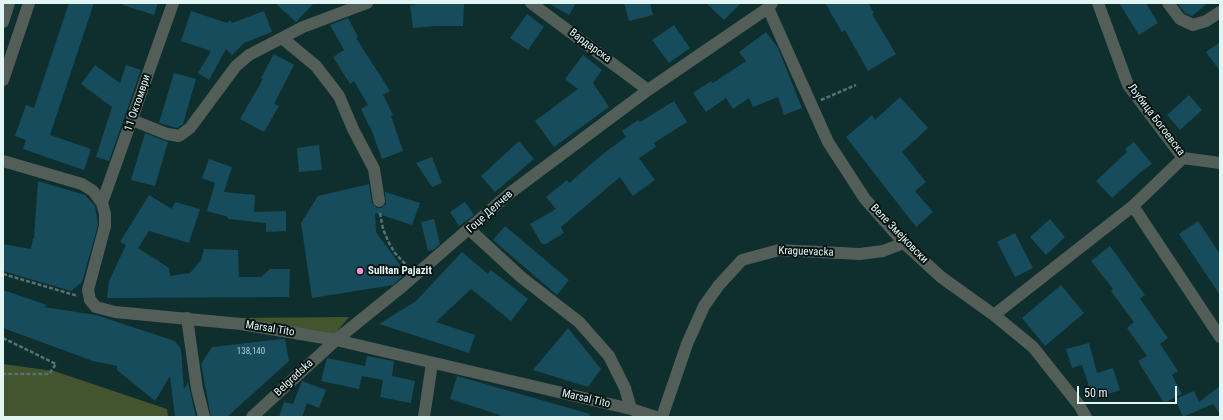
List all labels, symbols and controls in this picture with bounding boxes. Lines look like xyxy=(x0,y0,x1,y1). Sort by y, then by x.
street label: Вардарска xyxy=(566,26,614,66)
street label: 11 Октомври xyxy=(122,73,154,133)
street label: Љубица Богоевска xyxy=(1125,81,1187,159)
street label: Гоце Делчев xyxy=(464,188,516,236)
street label: Веле Змејковски xyxy=(867,202,931,266)
street label: Kraguevacka xyxy=(778,244,834,260)
place label: Sulltan Pajazit xyxy=(368,264,432,278)
marker: Sulltan Pajazit xyxy=(355,266,365,276)
street label: Marsal Tito xyxy=(245,319,295,339)
house number: 138,140 xyxy=(237,347,265,357)
street label: Belgradska xyxy=(272,357,316,399)
scale bar xyxy=(1079,378,1179,404)
text: 50 m xyxy=(1084,386,1108,400)
street label: Marsal Tito xyxy=(561,387,611,411)

